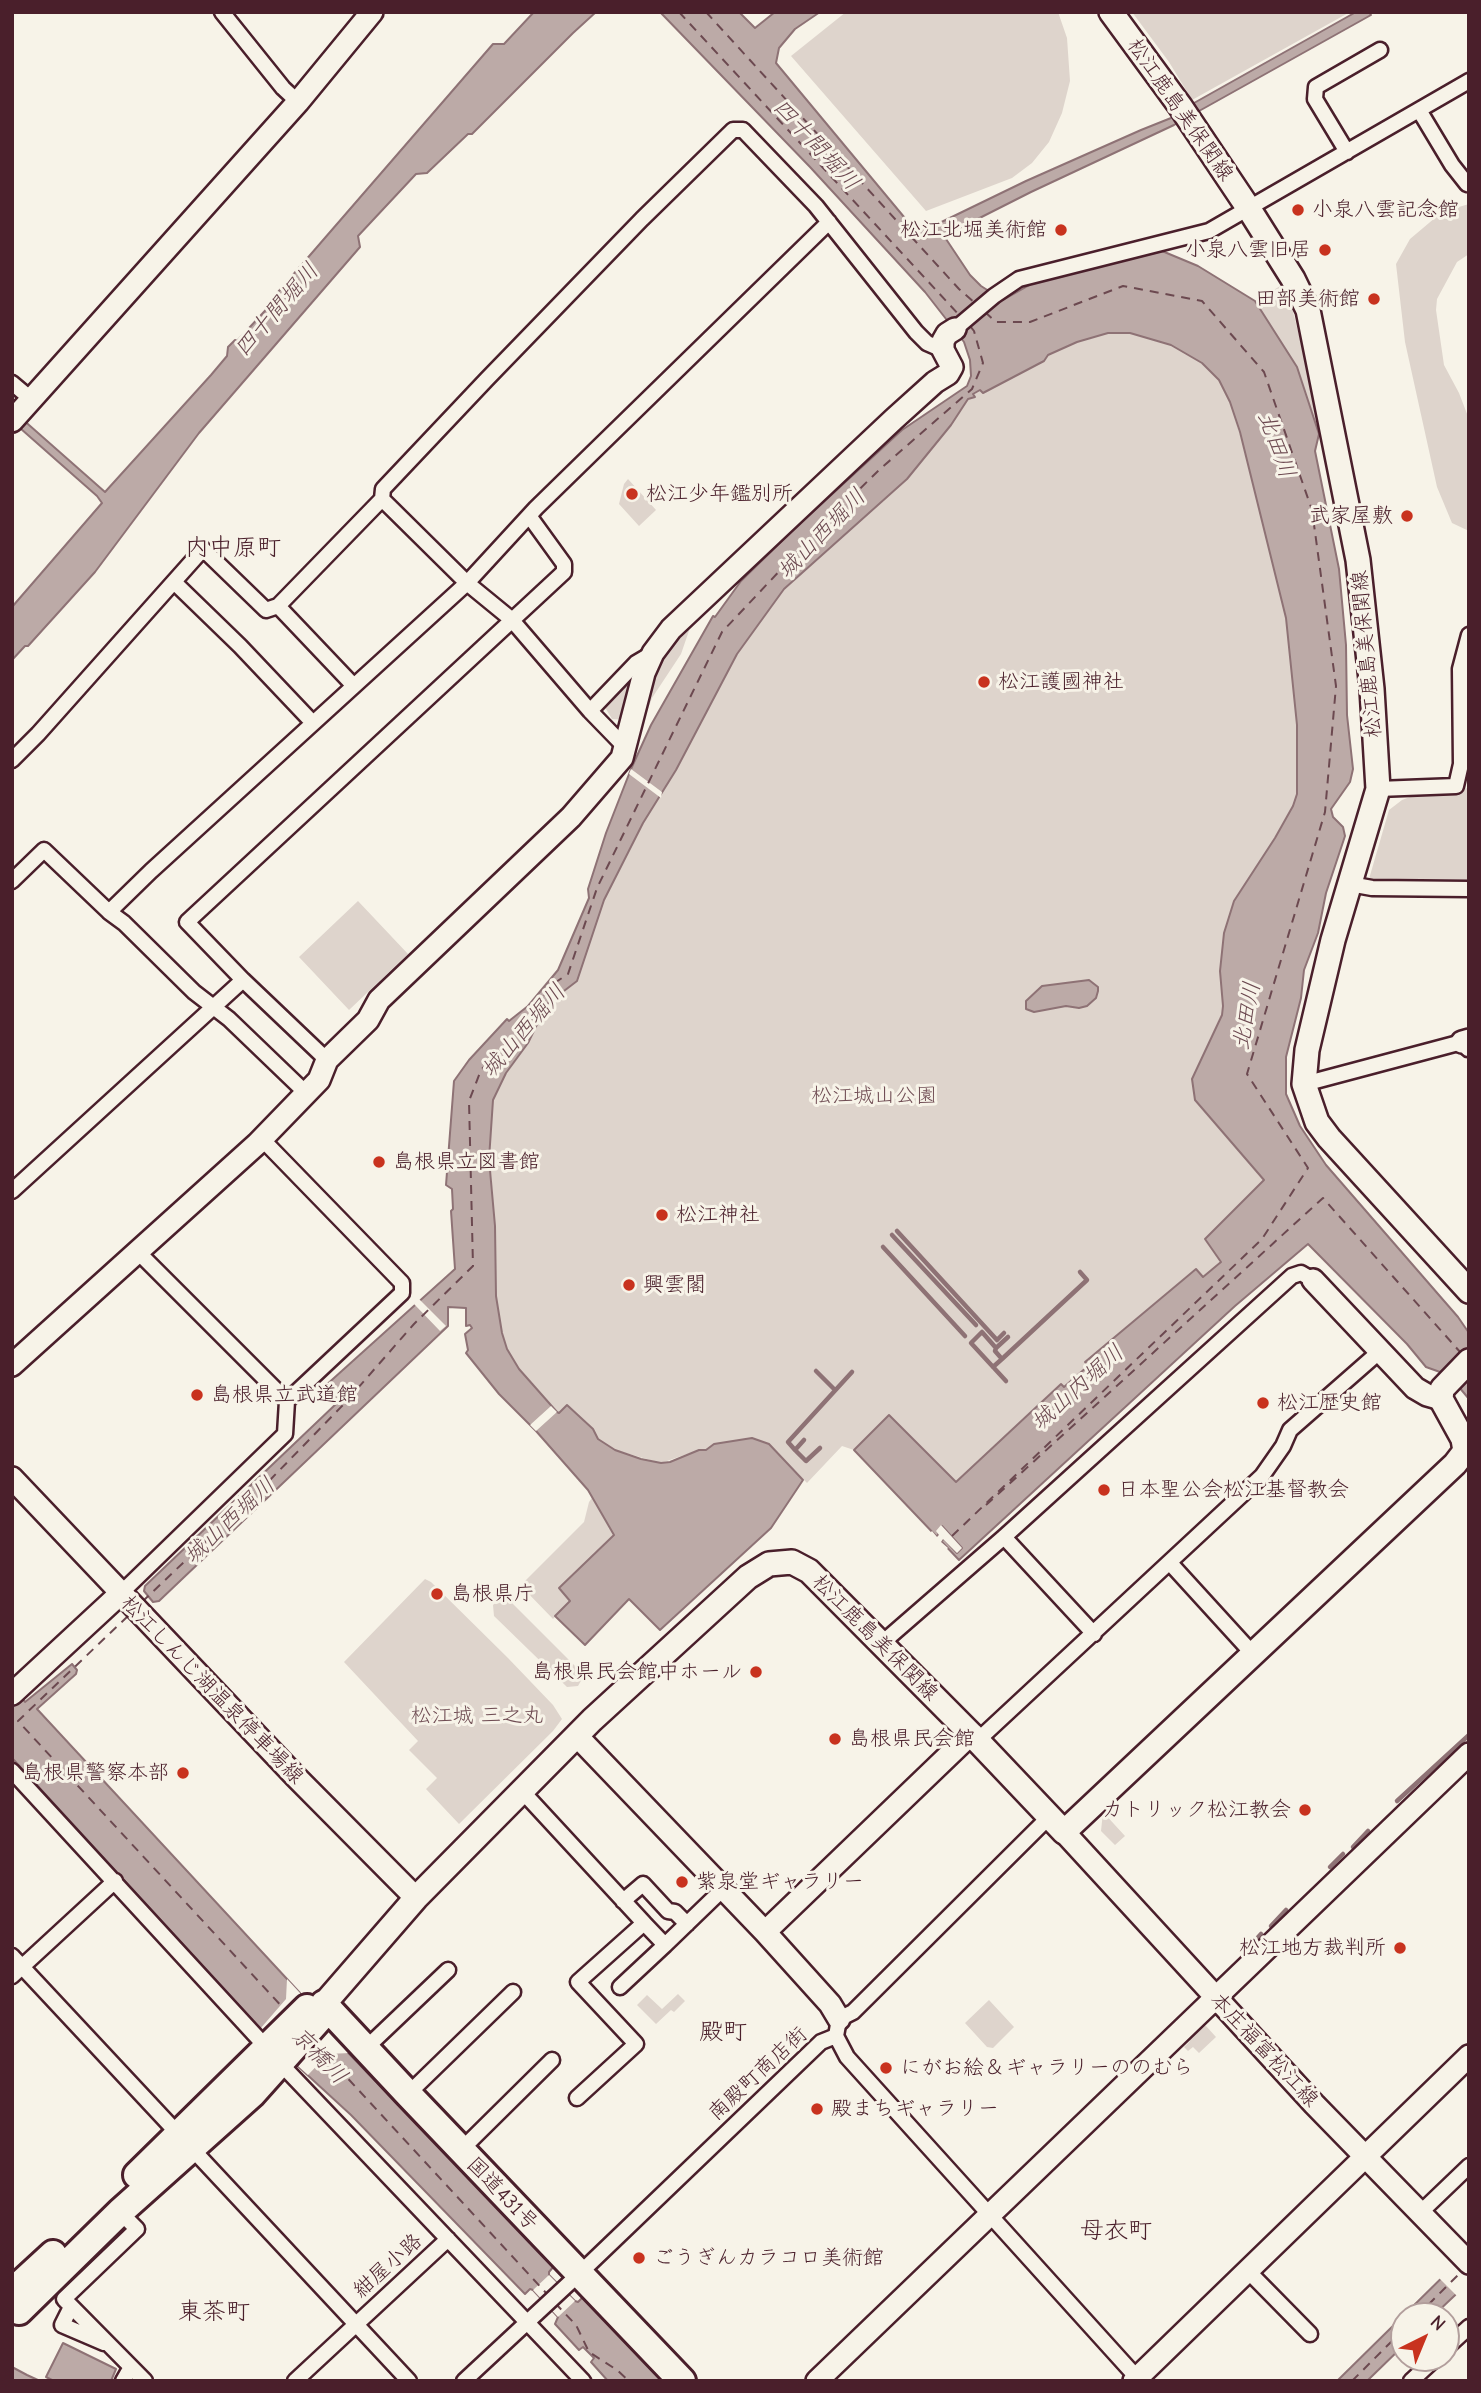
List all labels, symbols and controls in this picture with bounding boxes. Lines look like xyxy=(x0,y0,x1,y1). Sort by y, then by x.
street label: 松江鹿島美保関線 xyxy=(1121,34,1239,186)
water label: 四十間堀川 xyxy=(767,94,865,196)
place label: 小泉八雲記念館 xyxy=(1312,197,1459,223)
marker: 小泉八雲記念館 xyxy=(1290,202,1306,218)
place label: 松江北堀美術館 xyxy=(900,217,1047,243)
marker: 松江北堀美術館 xyxy=(1053,222,1069,238)
place label: 小泉八雲旧居 xyxy=(1185,237,1311,263)
marker: 小泉八雲旧居 xyxy=(1317,242,1333,258)
water label: 四十間堀川 xyxy=(229,258,325,362)
place label: 田部美術館 xyxy=(1255,286,1360,312)
marker: 田部美術館 xyxy=(1366,291,1382,307)
water label: 北田川 xyxy=(1251,408,1301,482)
place label: 松江少年鑑別所 xyxy=(646,481,793,507)
water label: 城山西堀川 xyxy=(772,483,872,585)
marker: 松江少年鑑別所 xyxy=(624,486,640,502)
place label: 武家屋敷 xyxy=(1309,503,1393,529)
marker: 武家屋敷 xyxy=(1399,508,1415,524)
district label: 内中原町 xyxy=(185,534,281,562)
street label: 松江鹿島美保関線 xyxy=(1347,569,1387,739)
place label: 松江護國神社 xyxy=(998,669,1124,695)
marker: 松江護國神社 xyxy=(976,674,992,690)
water label: 城山西堀川 xyxy=(476,979,572,1083)
water label: 北田川 xyxy=(1227,980,1267,1052)
park label: 松江城山公園 xyxy=(811,1083,937,1109)
place label: 島根県立図書館 xyxy=(393,1149,540,1175)
marker: 島根県立図書館 xyxy=(371,1154,387,1170)
place label: 松江神社 xyxy=(676,1202,760,1228)
marker: 松江神社 xyxy=(654,1207,670,1223)
place label: 興雲閣 xyxy=(643,1272,706,1298)
marker: 興雲閣 xyxy=(621,1277,637,1293)
water label: 城山内堀川 xyxy=(1026,1339,1130,1437)
place label: 島根県立武道館 xyxy=(211,1382,358,1408)
marker: 島根県立武道館 xyxy=(189,1387,205,1403)
place label: 松江歴史館 xyxy=(1277,1390,1382,1416)
marker: 松江歴史館 xyxy=(1255,1395,1271,1411)
water label: 城山西堀川 xyxy=(179,1472,281,1570)
place label: 日本聖公会松江基督教会 xyxy=(1118,1477,1349,1503)
marker: 日本聖公会松江基督教会 xyxy=(1096,1482,1112,1498)
street label: 松江鹿島美保関線 xyxy=(807,1570,943,1706)
place label: 島根県庁 xyxy=(451,1581,535,1607)
marker: 島根県庁 xyxy=(429,1586,445,1602)
street label: 松江しんじ湖温泉停車場線 xyxy=(115,1591,309,1789)
place label: 島根県民会館中ホール xyxy=(532,1659,742,1685)
marker: 島根県民会館中ホール xyxy=(748,1664,764,1680)
park label: 松江城 三之丸 xyxy=(410,1703,544,1729)
place label: 島根県民会館 xyxy=(849,1726,975,1752)
marker: 島根県民会館 xyxy=(827,1731,843,1747)
place label: 島根県警察本部 xyxy=(22,1760,169,1786)
marker: 島根県警察本部 xyxy=(175,1765,191,1781)
place label: カトリック松江教会 xyxy=(1102,1797,1291,1823)
marker: カトリック松江教会 xyxy=(1297,1802,1313,1818)
place label: 紫泉堂ギャラリー xyxy=(696,1869,864,1895)
marker: 紫泉堂ギャラリー xyxy=(674,1874,690,1890)
place label: 松江地方裁判所 xyxy=(1239,1935,1386,1961)
marker: 松江地方裁判所 xyxy=(1392,1940,1408,1956)
street label: 本庄福富松江線 xyxy=(1205,1988,1323,2112)
district label: 殿町 xyxy=(699,2018,747,2046)
water label: 京橋川 xyxy=(285,2022,353,2090)
street label: 南殿町商店街 xyxy=(703,2022,813,2126)
place label: にがお絵＆ギャラリーののむら xyxy=(900,2055,1194,2081)
marker: にがお絵＆ギャラリーののむら xyxy=(878,2060,894,2076)
place label: 殿まちギャラリー xyxy=(831,2096,999,2122)
marker: 殿まちギャラリー xyxy=(809,2101,825,2117)
street label: 国道431号 xyxy=(461,2152,543,2236)
district label: 母衣町 xyxy=(1080,2217,1152,2245)
street label: 紺屋小路 xyxy=(348,2229,428,2303)
place label: ごうぎんカラコロ美術館 xyxy=(653,2245,884,2271)
marker: ごうぎんカラコロ美術館 xyxy=(631,2250,647,2266)
district label: 東茶町 xyxy=(178,2298,250,2326)
north arrow xyxy=(1390,2302,1460,2372)
text: N xyxy=(1426,2311,1450,2335)

